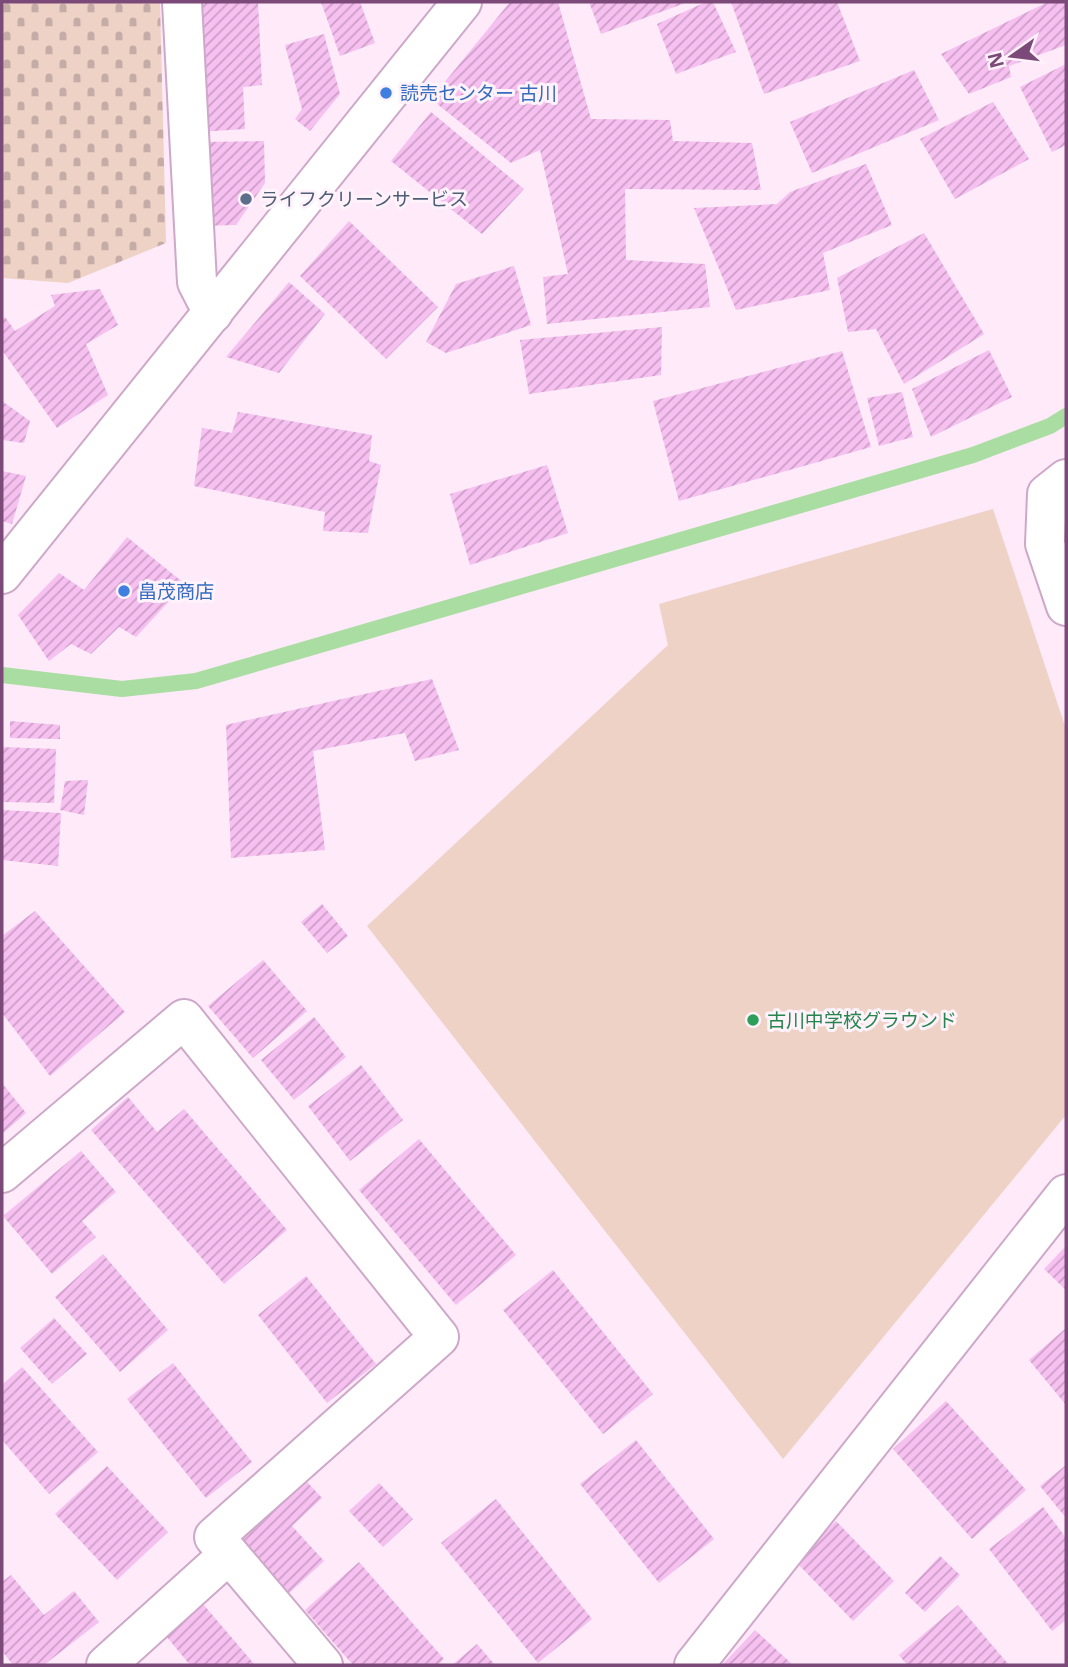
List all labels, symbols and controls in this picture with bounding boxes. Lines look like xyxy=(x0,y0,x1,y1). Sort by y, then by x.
north arrow xyxy=(977,21,1047,91)
text: N xyxy=(981,49,1010,71)
place label: 読売センター 古川 xyxy=(400,80,557,106)
marker: 読売センター 古川 xyxy=(378,85,394,101)
place label: ライフクリーンサービス xyxy=(260,186,468,212)
marker: ライフクリーンサービス xyxy=(238,191,254,207)
place label: 畠茂商店 xyxy=(138,578,214,604)
marker: 畠茂商店 xyxy=(116,583,132,599)
place label: 古川中学校グラウンド xyxy=(767,1007,957,1033)
marker: 古川中学校グラウンド xyxy=(745,1012,761,1028)

